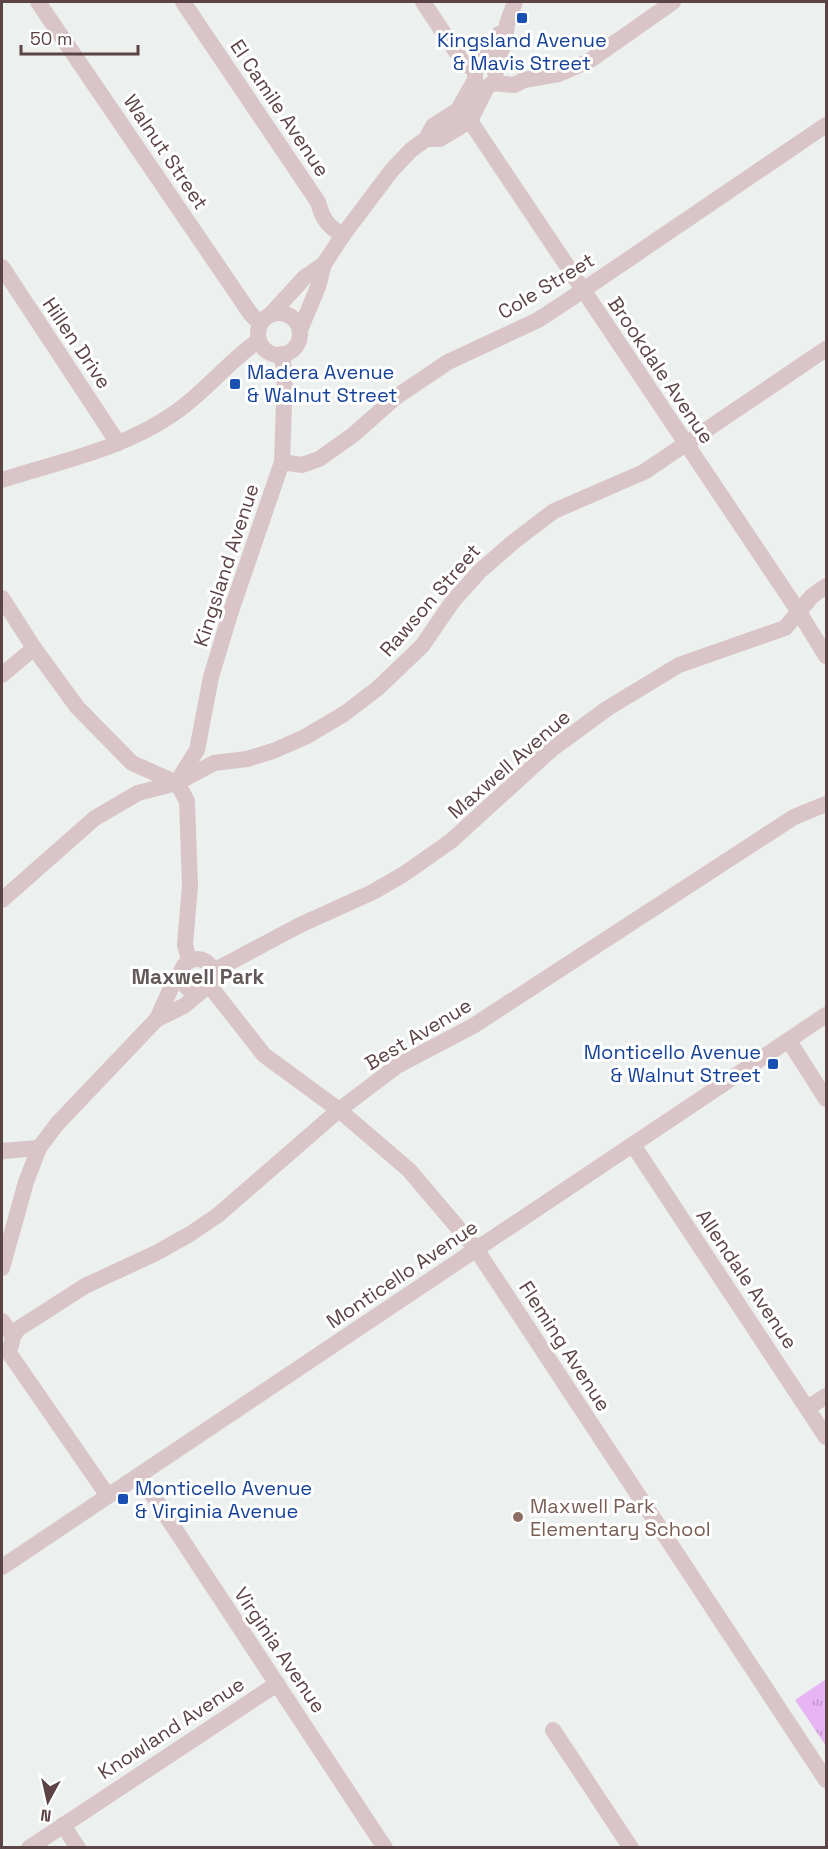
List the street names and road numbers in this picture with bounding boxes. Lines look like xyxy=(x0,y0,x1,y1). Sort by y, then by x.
street label: El Camile Avenue xyxy=(224,34,336,182)
street label: Walnut Street xyxy=(118,89,214,215)
street label: Cole Street xyxy=(493,247,599,325)
street label: Brookdale Avenue xyxy=(602,291,720,449)
street label: Hillen Drive xyxy=(37,292,117,394)
street label: Kingsland Avenue xyxy=(187,480,265,650)
street label: Rawson Street xyxy=(374,538,486,662)
street label: Maxwell Avenue xyxy=(442,704,576,824)
street label: Best Avenue xyxy=(360,992,476,1076)
street label: Allendale Avenue xyxy=(691,1204,803,1354)
street label: Monticello Avenue xyxy=(321,1214,483,1334)
street label: Fleming Avenue xyxy=(513,1276,617,1416)
street label: Virginia Avenue xyxy=(228,1582,332,1718)
street label: Knowland Avenue xyxy=(93,1671,249,1785)

